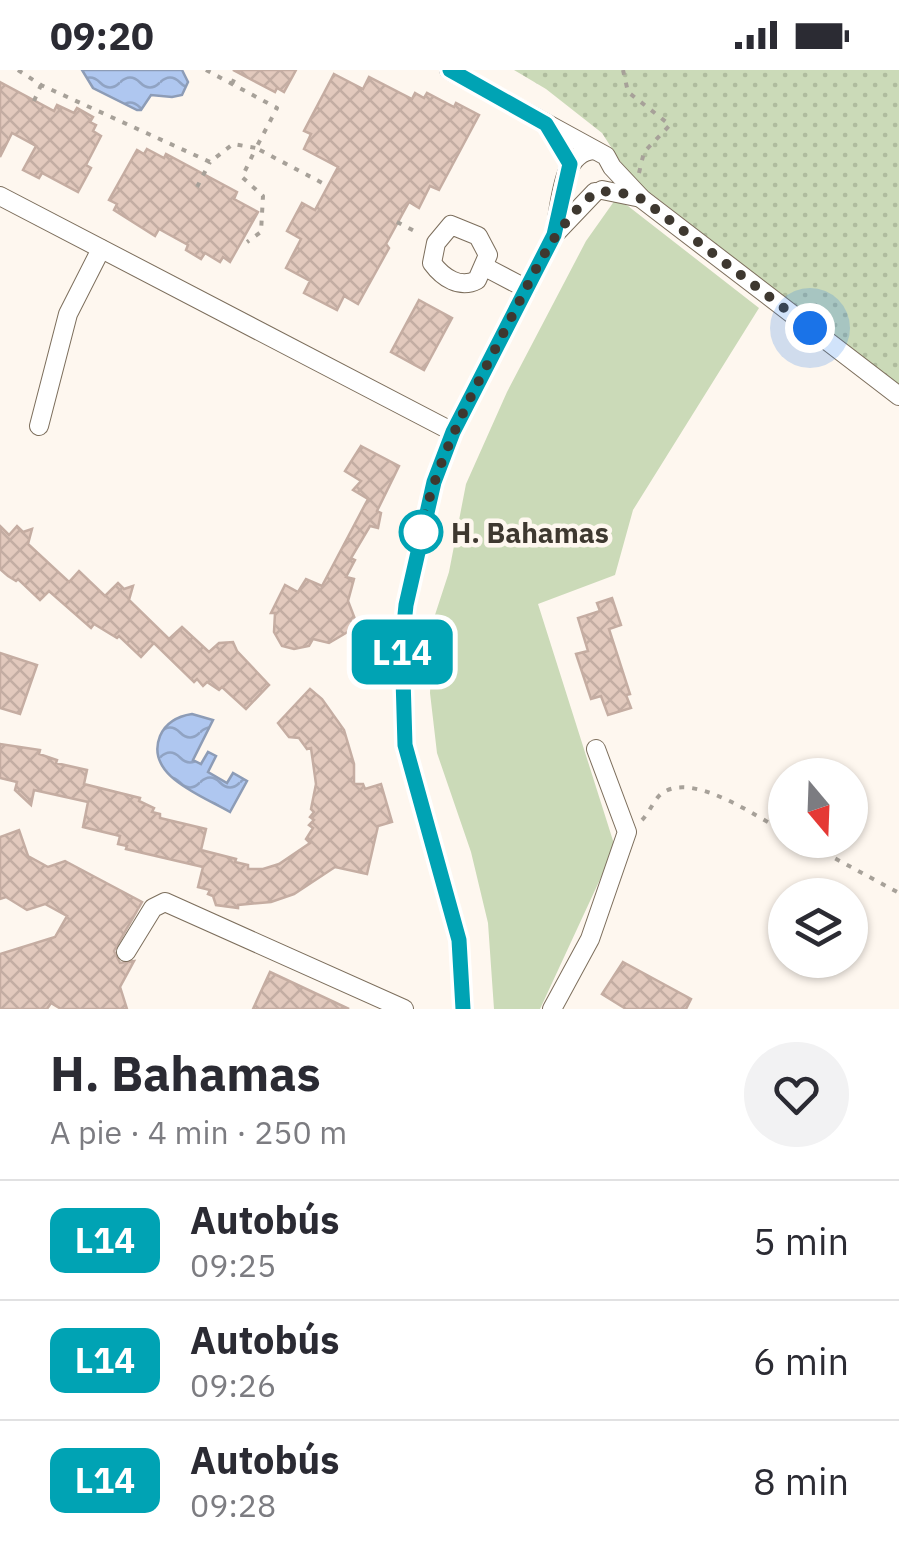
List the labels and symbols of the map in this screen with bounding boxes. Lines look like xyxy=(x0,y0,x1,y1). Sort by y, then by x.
your location xyxy=(785,303,835,353)
marker: H. Bahamas xyxy=(400,511,442,553)
place label: H. Bahamas xyxy=(451,514,609,551)
line badge: L14 xyxy=(344,620,460,684)
north arrow xyxy=(768,758,868,858)

